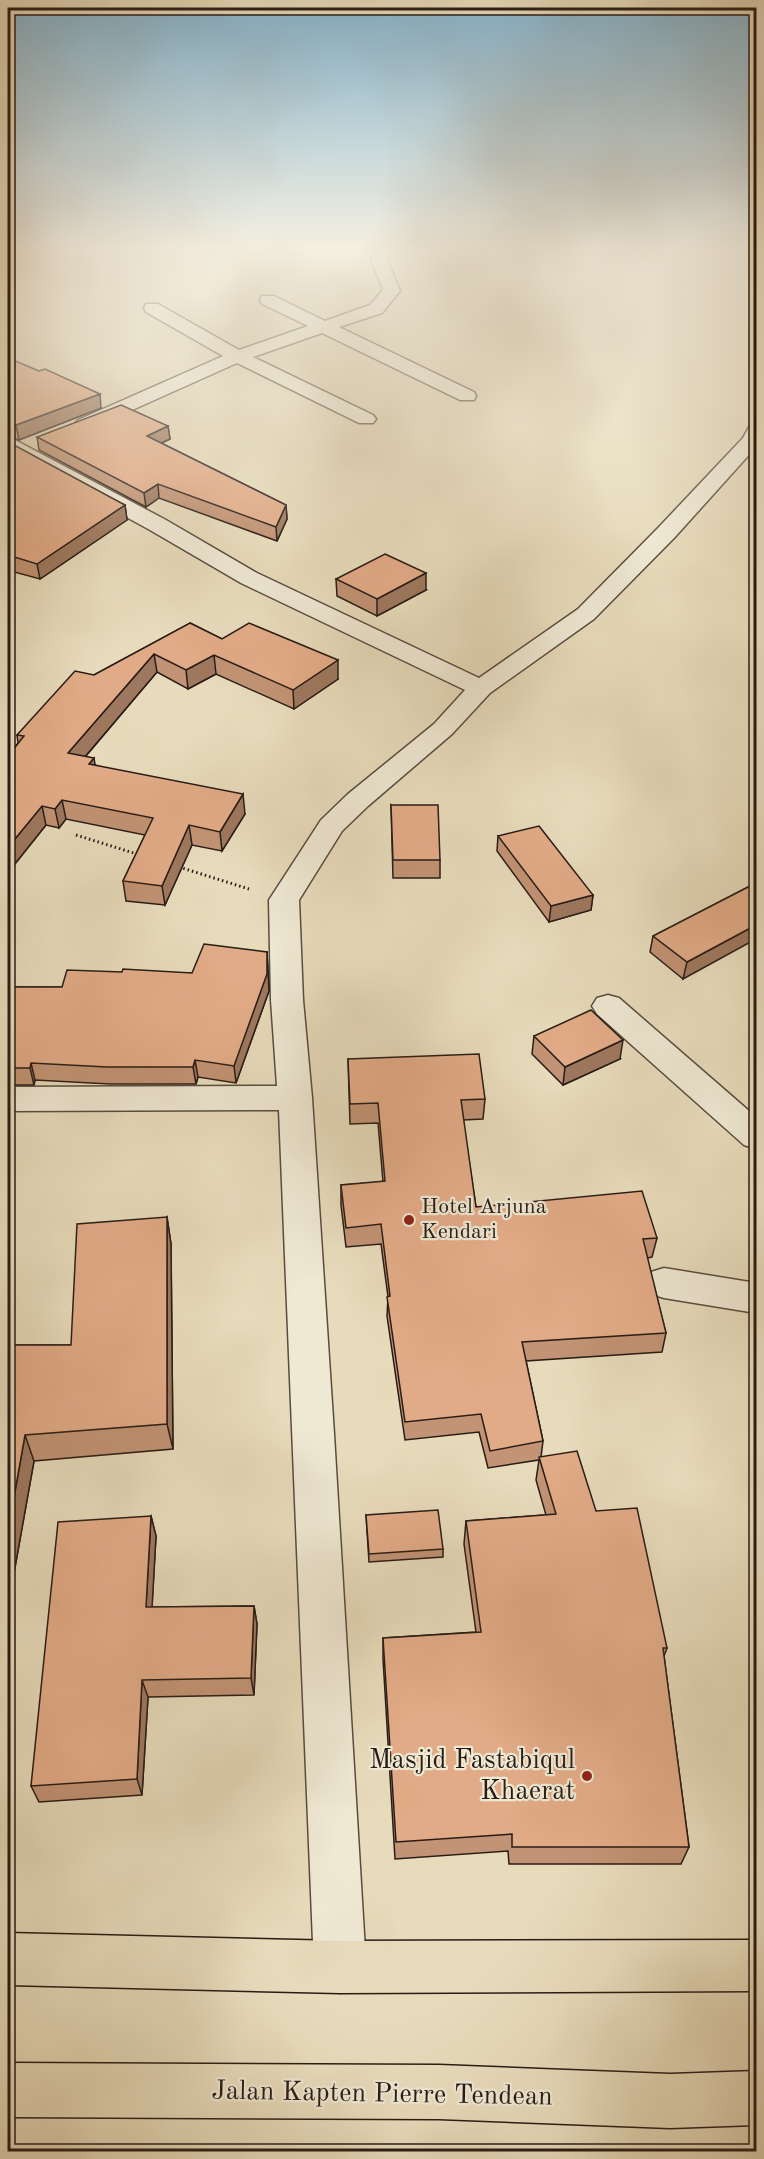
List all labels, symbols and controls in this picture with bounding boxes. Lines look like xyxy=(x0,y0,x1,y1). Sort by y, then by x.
place label: Hotel Arjuna Kendari xyxy=(421,1196,547,1243)
marker: Hotel Arjuna Kendari xyxy=(402,1213,416,1227)
place label: Masjid Fastabiqul Khaerat xyxy=(369,1747,575,1805)
marker: Masjid Fastabiqul Khaerat xyxy=(580,1769,594,1783)
street label: Jalan Kapten Pierre Tendean xyxy=(211,2078,553,2110)

